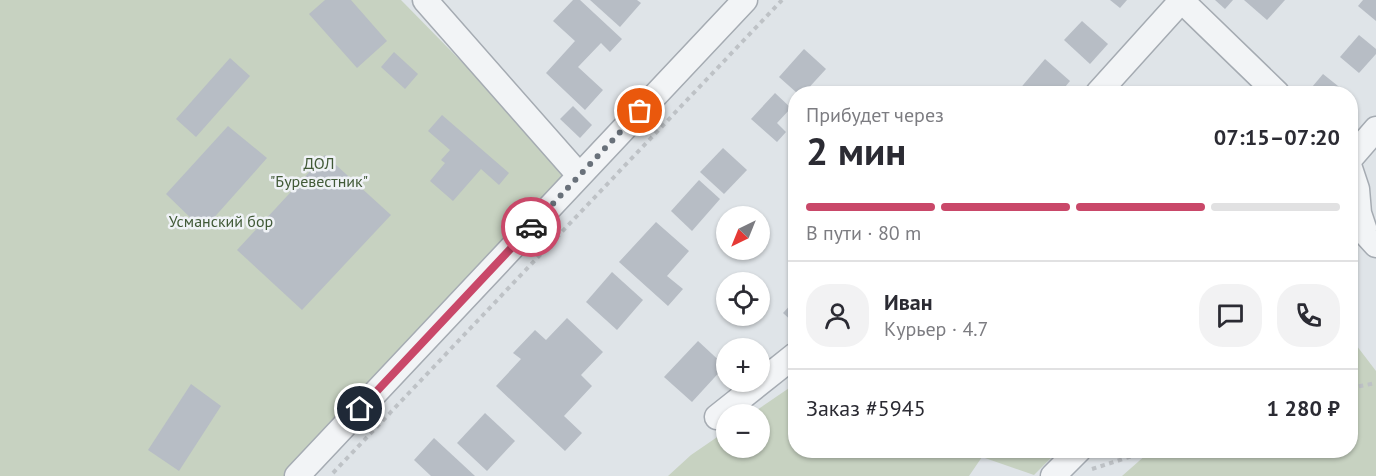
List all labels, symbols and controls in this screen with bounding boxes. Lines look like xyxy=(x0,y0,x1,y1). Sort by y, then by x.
pin xyxy=(614,85,665,136)
icon: bag xyxy=(623,94,656,127)
text: Прибудет через xyxy=(806,102,944,128)
text: 07:15–07:20 xyxy=(1214,123,1340,151)
text: 2 мин xyxy=(806,125,906,176)
park label: ДОЛ "Буревестник" xyxy=(270,153,368,191)
courier xyxy=(501,197,561,257)
north arrow xyxy=(716,206,770,260)
map controls xyxy=(716,206,770,458)
park label: Усманский бор xyxy=(169,211,273,231)
icon: car xyxy=(515,211,548,244)
text: В пути · 80 m xyxy=(806,220,921,246)
button: locate xyxy=(716,272,770,326)
button: person xyxy=(806,284,869,347)
button: chat xyxy=(1199,284,1262,347)
button: phone xyxy=(1277,284,1340,347)
text: Иван xyxy=(884,288,933,316)
text: Курьер · 4.7 xyxy=(884,316,988,342)
button: + xyxy=(716,338,770,392)
pin xyxy=(334,383,385,434)
icon: home xyxy=(343,392,376,425)
text: Заказ #5945 xyxy=(806,394,926,422)
text: 1 280 ₽ xyxy=(1266,394,1340,422)
button: − xyxy=(716,404,770,458)

